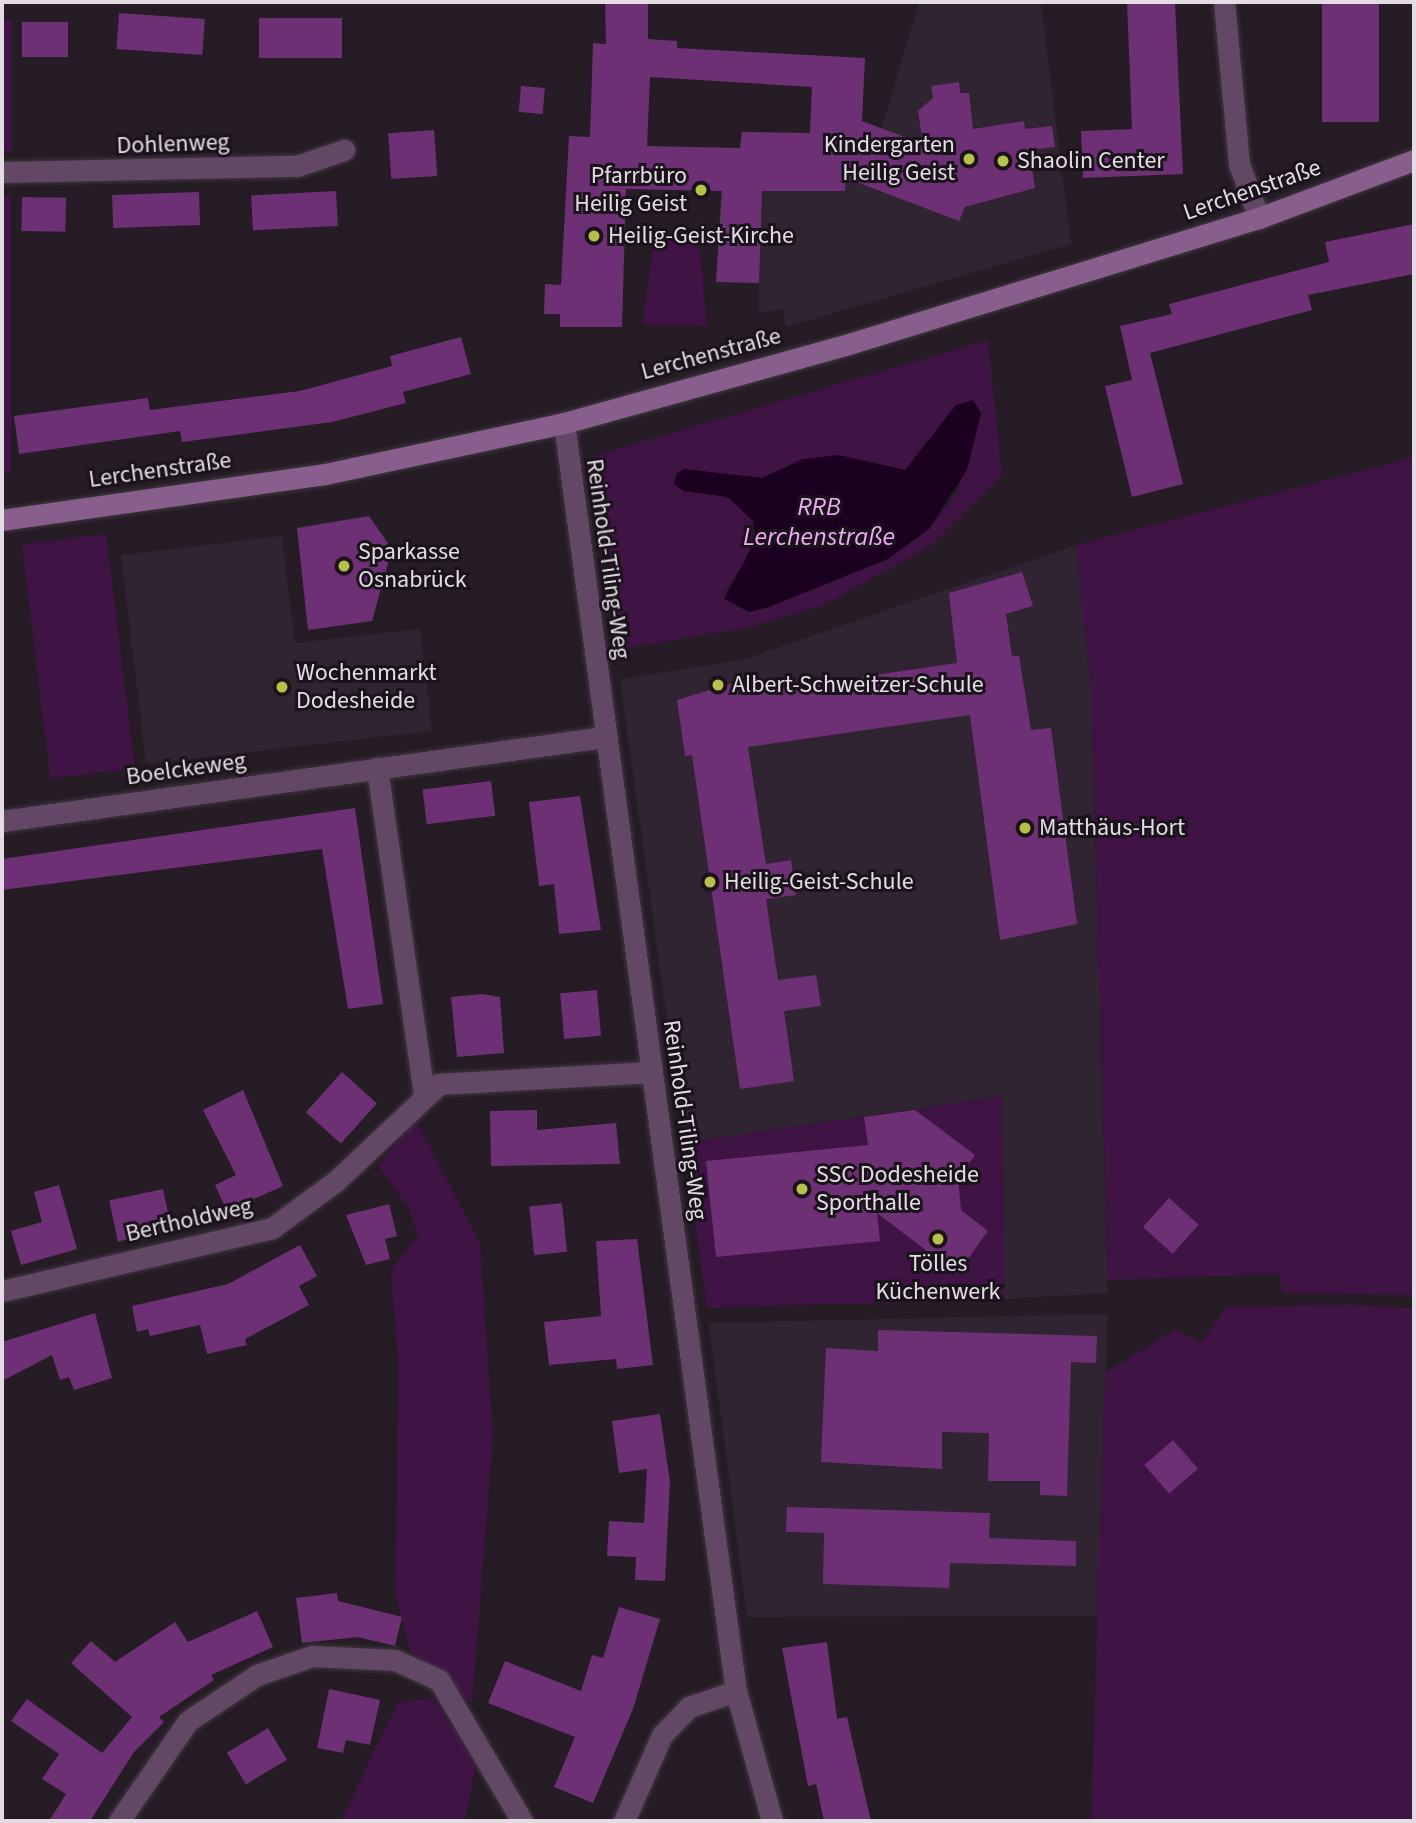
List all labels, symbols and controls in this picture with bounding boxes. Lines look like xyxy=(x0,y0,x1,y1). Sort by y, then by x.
street label: Dohlenweg xyxy=(116,128,230,160)
place label: Kindergarten Heilig Geist xyxy=(824,131,955,187)
place label: Shaolin Center xyxy=(1017,147,1165,175)
marker: Kindergarten Heilig Geist xyxy=(961,151,977,167)
marker: Shaolin Center xyxy=(995,153,1011,169)
street label: Lerchenstraße xyxy=(1179,153,1325,227)
place label: Pfarrbüro Heilig Geist xyxy=(574,162,687,218)
marker: Pfarrbüro Heilig Geist xyxy=(693,182,709,198)
place label: Heilig-Geist-Kirche xyxy=(608,222,794,250)
marker: Heilig-Geist-Kirche xyxy=(586,228,602,244)
street label: Lerchenstraße xyxy=(638,321,784,387)
street label: Lerchenstraße xyxy=(87,446,233,494)
street label: Reinhold-Tiling-Weg xyxy=(580,457,636,661)
water label: RRB Lerchenstraße xyxy=(743,491,895,552)
place label: Sparkasse Osnabrück xyxy=(358,538,467,594)
marker: Sparkasse Osnabrück xyxy=(336,558,352,574)
place label: Wochenmarkt Dodesheide xyxy=(296,659,437,715)
place label: Albert-Schweitzer-Schule xyxy=(732,671,984,699)
marker: Albert-Schweitzer-Schule xyxy=(710,677,726,693)
marker: Wochenmarkt Dodesheide xyxy=(274,679,290,695)
street label: Boelckeweg xyxy=(124,746,248,792)
place label: Matthäus-Hort xyxy=(1039,814,1185,842)
marker: Matthäus-Hort xyxy=(1017,820,1033,836)
place label: Heilig-Geist-Schule xyxy=(724,868,914,896)
marker: Heilig-Geist-Schule xyxy=(702,874,718,890)
street label: Reinhold-Tiling-Weg xyxy=(657,1018,713,1222)
place label: SSC Dodesheide Sporthalle xyxy=(816,1161,979,1217)
marker: SSC Dodesheide Sporthalle xyxy=(794,1181,810,1197)
street label: Bertholdweg xyxy=(123,1191,255,1249)
marker: Tölles Küchenwerk xyxy=(930,1231,946,1247)
place label: Tölles Küchenwerk xyxy=(876,1250,1000,1306)

